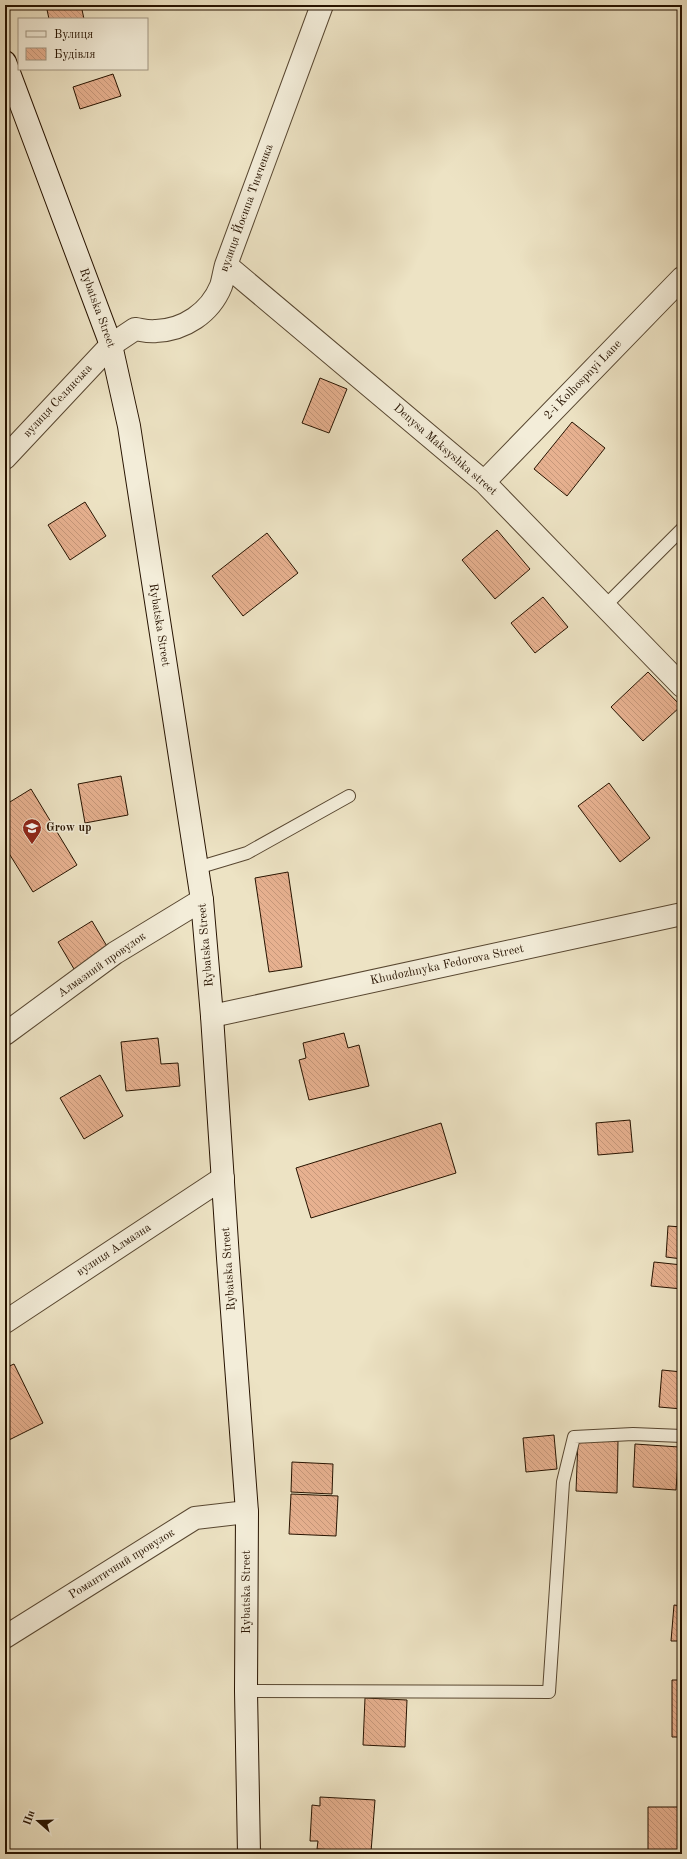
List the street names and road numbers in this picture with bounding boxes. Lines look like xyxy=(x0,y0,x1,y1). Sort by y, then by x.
street label: вулиця Йосипа Тимченка xyxy=(215,141,276,273)
street label: Rybatska Street xyxy=(77,267,117,349)
street label: 2-i Kolhospnyi Lane xyxy=(542,338,624,422)
street label: вулиця Селянська xyxy=(21,362,95,440)
street label: Denysa Maksyshka street xyxy=(391,402,499,498)
street label: Rybatska Street xyxy=(147,583,171,667)
street label: Rybatska Street xyxy=(196,903,216,987)
street label: Алмазний провулок xyxy=(56,930,148,1000)
street label: Khudozhnyka Fedorova Street xyxy=(369,943,525,987)
street label: вулиця Алмазна xyxy=(75,1222,153,1278)
street label: Rybatska Street xyxy=(220,1227,238,1311)
street label: Романтичний провулок xyxy=(67,1527,177,1601)
street label: Rybatska Street xyxy=(241,1550,253,1634)

